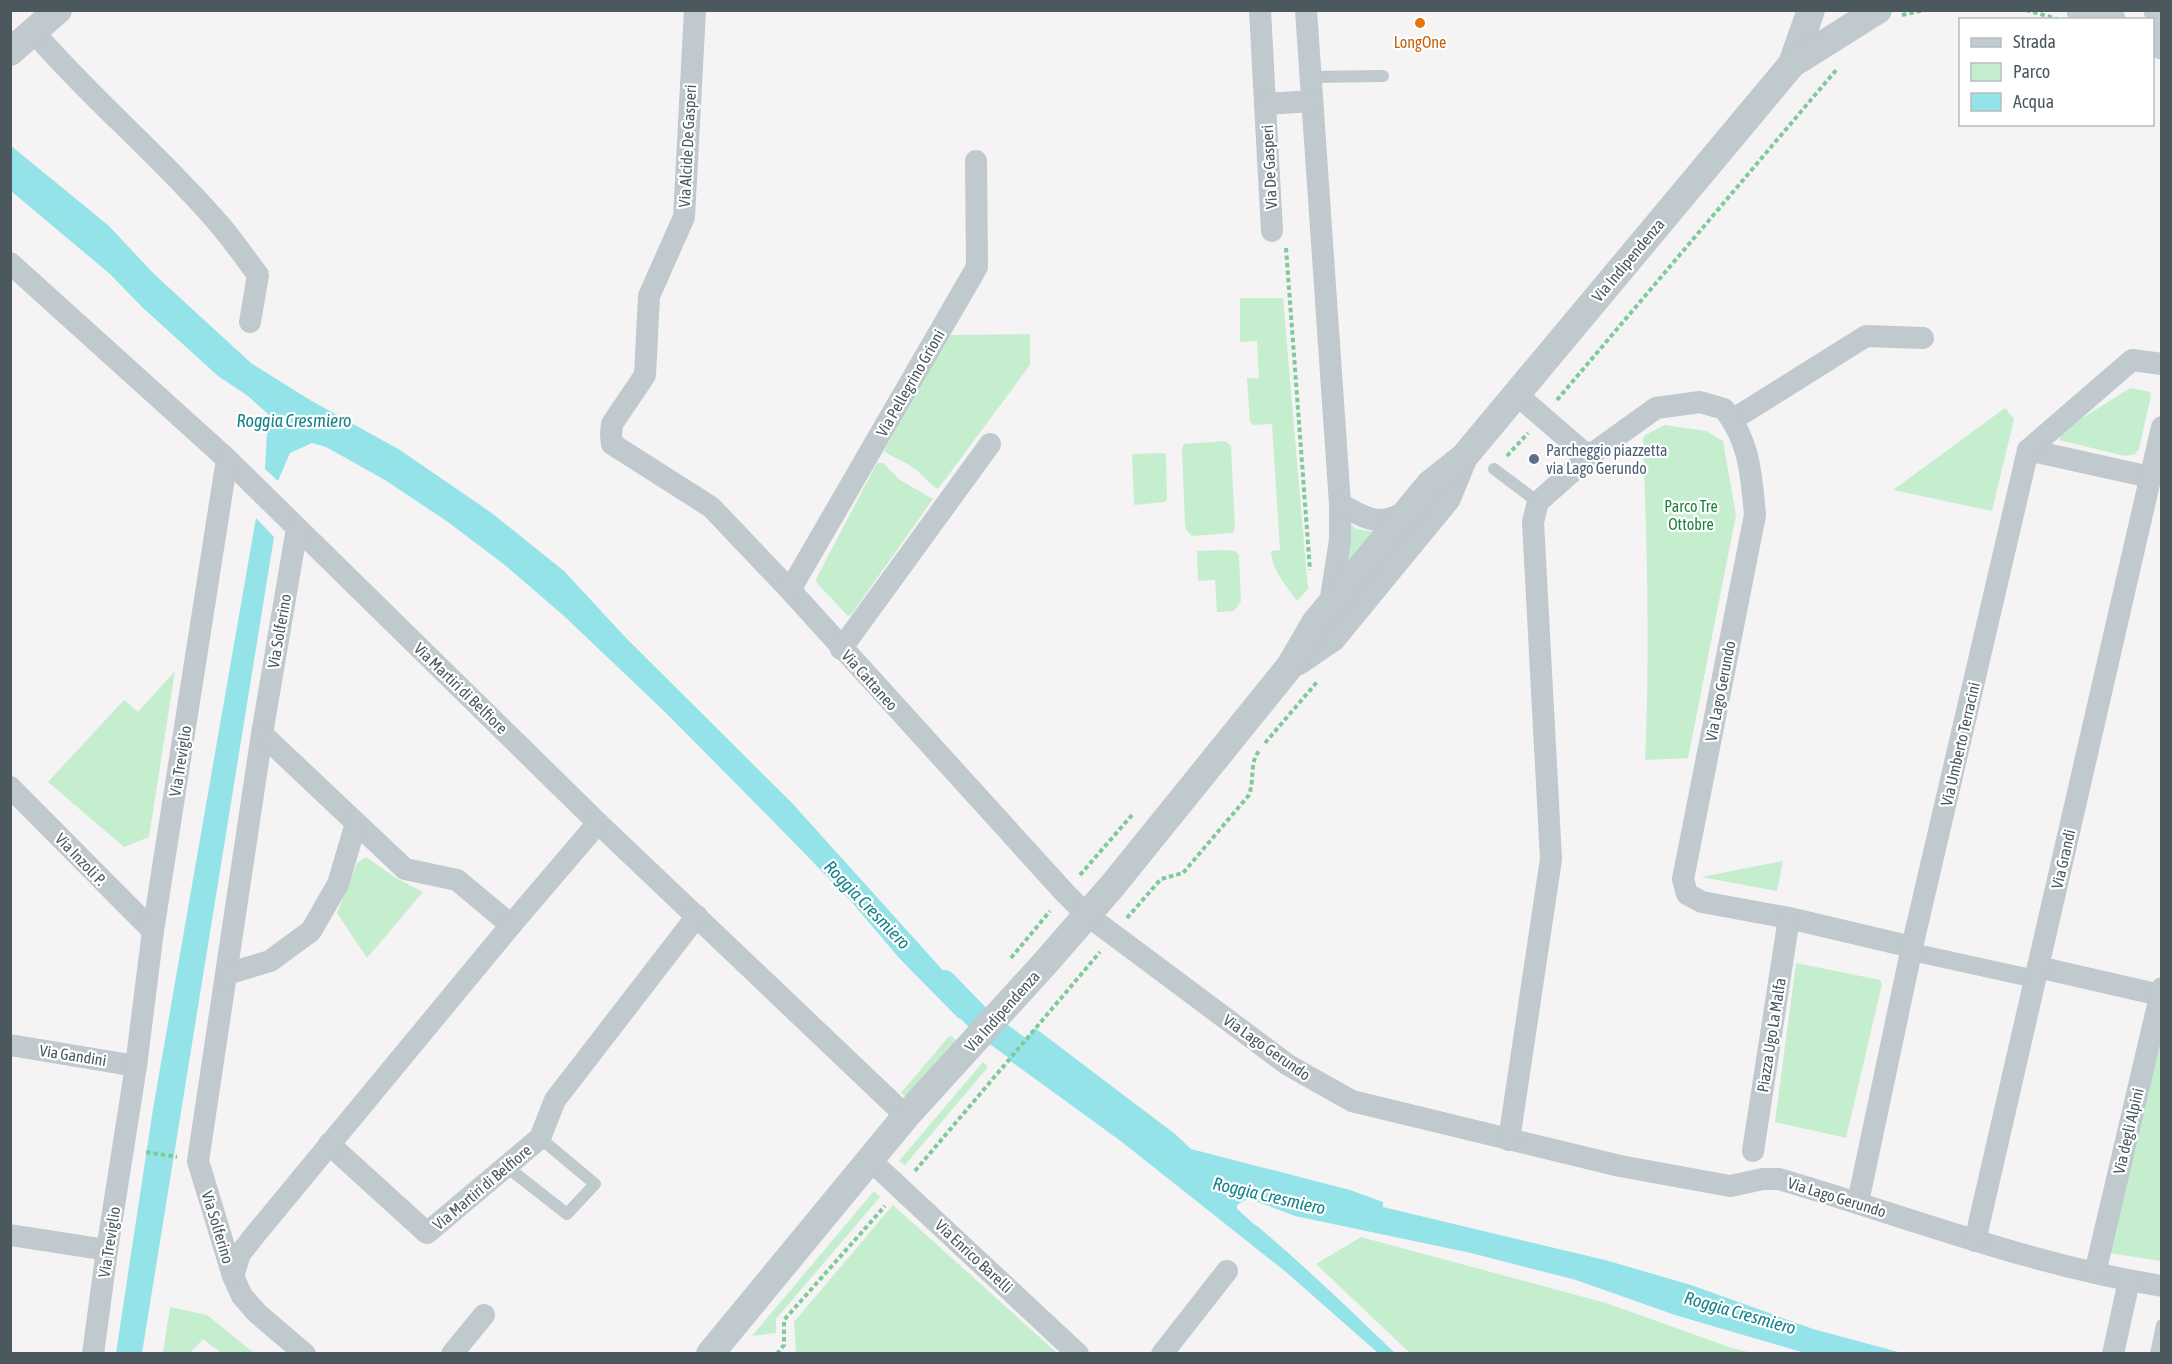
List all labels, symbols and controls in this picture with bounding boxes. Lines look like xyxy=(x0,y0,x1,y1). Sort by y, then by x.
marker: LongOne xyxy=(1413,16,1427,30)
legend xyxy=(1959,18,2154,126)
text: Strada xyxy=(2013,31,2056,52)
place label: LongOne xyxy=(1394,33,1446,52)
text: Parco xyxy=(2013,61,2050,82)
street label: Via Alcide De Gasperi xyxy=(675,84,700,208)
text: Acqua xyxy=(2013,91,2054,112)
street label: Via De Gasperi xyxy=(1258,124,1281,210)
street label: Via Indipendenza xyxy=(1588,215,1669,306)
street label: Via Pellegrino Grioni xyxy=(872,326,949,440)
water label: Roggia Cresmiero xyxy=(237,410,351,431)
place label: Parcheggio piazzetta via Lago Gerundo xyxy=(1546,441,1667,478)
marker: Parcheggio piazzetta via Lago Gerundo xyxy=(1527,452,1541,466)
park label: Parco Tre Ottobre xyxy=(1664,497,1718,533)
street label: Via Solferino xyxy=(264,593,294,669)
street label: Via Martiri di Belfiore xyxy=(411,639,511,737)
street label: Via Lago Gerundo xyxy=(1701,639,1740,743)
street label: Via Cattaneo xyxy=(838,646,902,714)
street label: Via Umberto Terracini xyxy=(1937,680,1983,808)
street label: Via Treviglio xyxy=(166,724,195,798)
street label: Via Grandi xyxy=(2047,828,2079,890)
street label: Via Inzoli P. xyxy=(52,829,110,889)
water label: Roggia Cresmiero xyxy=(820,856,915,953)
street label: Via Indipendenza xyxy=(961,967,1044,1056)
street label: Piazza Ugo La Malfa xyxy=(1753,977,1790,1094)
street label: Via Lago Gerundo xyxy=(1219,1010,1314,1084)
street label: Via Gandini xyxy=(38,1041,108,1069)
street label: Via degli Alpini xyxy=(2109,1086,2148,1176)
street label: Via Martiri di Belfiore xyxy=(429,1141,535,1233)
water label: Roggia Cresmiero xyxy=(1211,1172,1327,1219)
street label: Via Lago Gerundo xyxy=(1785,1173,1888,1221)
street label: Via Solferino xyxy=(198,1189,238,1265)
street label: Via Treviglio xyxy=(95,1205,124,1279)
street label: Via Enrico Barelli xyxy=(932,1216,1016,1296)
water label: Roggia Cresmiero xyxy=(1682,1287,1798,1338)

